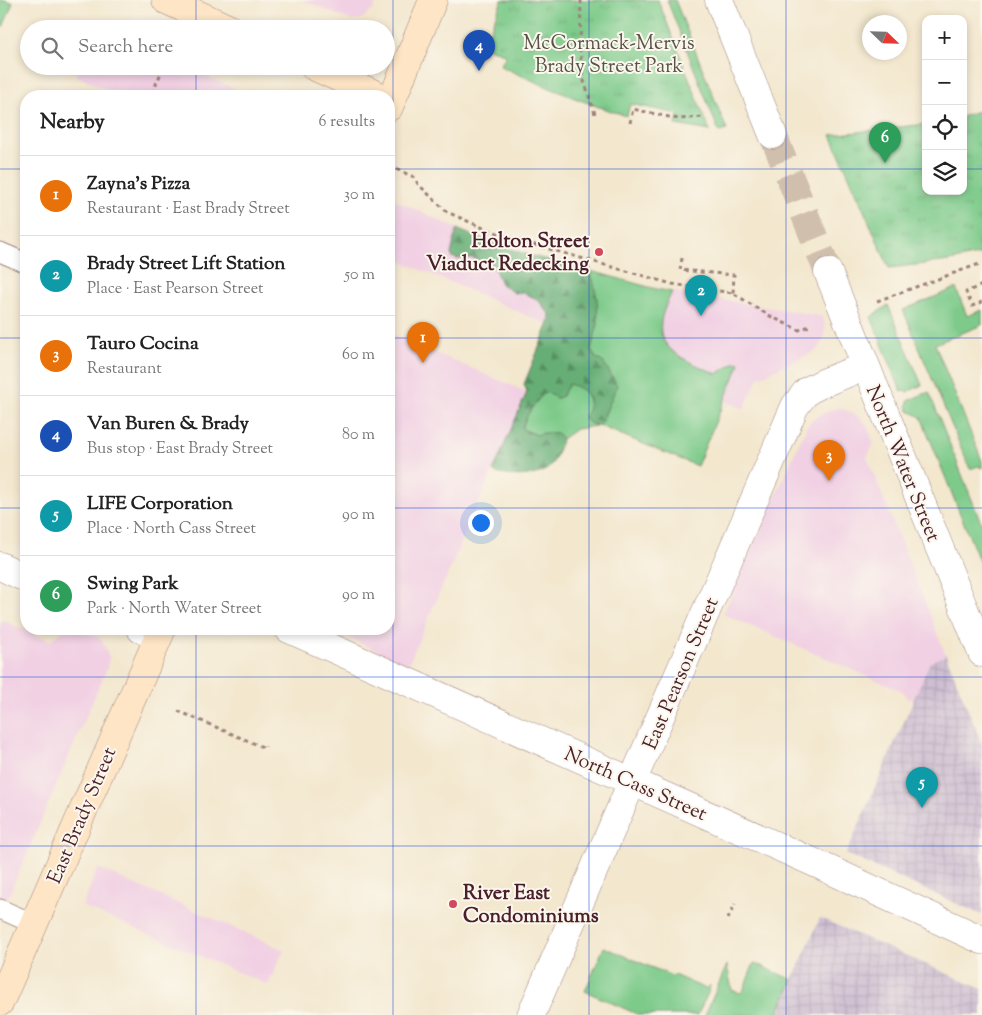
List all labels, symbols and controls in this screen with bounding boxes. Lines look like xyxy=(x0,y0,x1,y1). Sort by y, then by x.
north arrow xyxy=(862,15,907,60)
map controls xyxy=(922,15,967,195)
button: + xyxy=(922,15,967,60)
search box xyxy=(20,20,395,75)
pin: 4 xyxy=(463,30,495,71)
park label: McCormack-Mervis Brady Street Park xyxy=(523,30,695,82)
icon: search xyxy=(38,34,66,62)
text: Search here xyxy=(78,34,173,61)
button: − xyxy=(922,60,967,105)
button: locate xyxy=(922,105,967,150)
text: Nearby xyxy=(40,108,105,138)
text: 6 results xyxy=(319,111,375,134)
pin: 6 xyxy=(869,122,901,163)
button: layers xyxy=(922,150,967,195)
text: Zayna's Pizza xyxy=(87,171,190,198)
text: 1 xyxy=(53,184,59,207)
text: 30 m xyxy=(344,184,375,207)
text: Restaurant · East Brady Street xyxy=(87,198,290,221)
place label: Holton Street Viaduct Redecking xyxy=(426,228,589,280)
marker: Holton Street Viaduct Redecking xyxy=(593,246,605,258)
text: Brady Street Lift Station xyxy=(87,251,286,278)
text: 2 xyxy=(52,264,60,287)
text: 50 m xyxy=(344,264,375,287)
pin: 2 xyxy=(685,275,717,316)
text: Place · East Pearson Street xyxy=(87,278,264,301)
pin: 1 xyxy=(407,322,439,363)
text: Tauro Cocina xyxy=(87,331,199,358)
text: 3 xyxy=(53,344,59,367)
text: 60 m xyxy=(342,344,375,367)
text: Restaurant xyxy=(87,358,162,381)
street label: North Water Street xyxy=(857,381,946,547)
text: Van Buren & Brady xyxy=(87,411,249,438)
text: 4 xyxy=(52,424,60,447)
text: 80 m xyxy=(342,424,375,447)
text: Bus stop · East Brady Street xyxy=(87,438,273,461)
pin: 3 xyxy=(813,440,845,481)
text: LIFE Corporation xyxy=(87,491,233,518)
text: 5 xyxy=(53,504,59,527)
text: 90 m xyxy=(342,504,375,527)
your location xyxy=(468,510,494,536)
text: Place · North Cass Street xyxy=(87,518,256,541)
text: Swing Park xyxy=(87,571,179,598)
text: 6 xyxy=(52,584,60,607)
text: 90 m xyxy=(342,584,375,607)
street label: East Pearson Street xyxy=(637,593,728,755)
text: Park · North Water Street xyxy=(87,598,262,621)
street label: North Cass Street xyxy=(559,741,711,830)
street label: East Brady Street xyxy=(41,743,125,889)
pin: 5 xyxy=(906,767,938,808)
place label: River East Condominiums xyxy=(463,880,599,932)
marker: River East Condominiums xyxy=(447,898,459,910)

